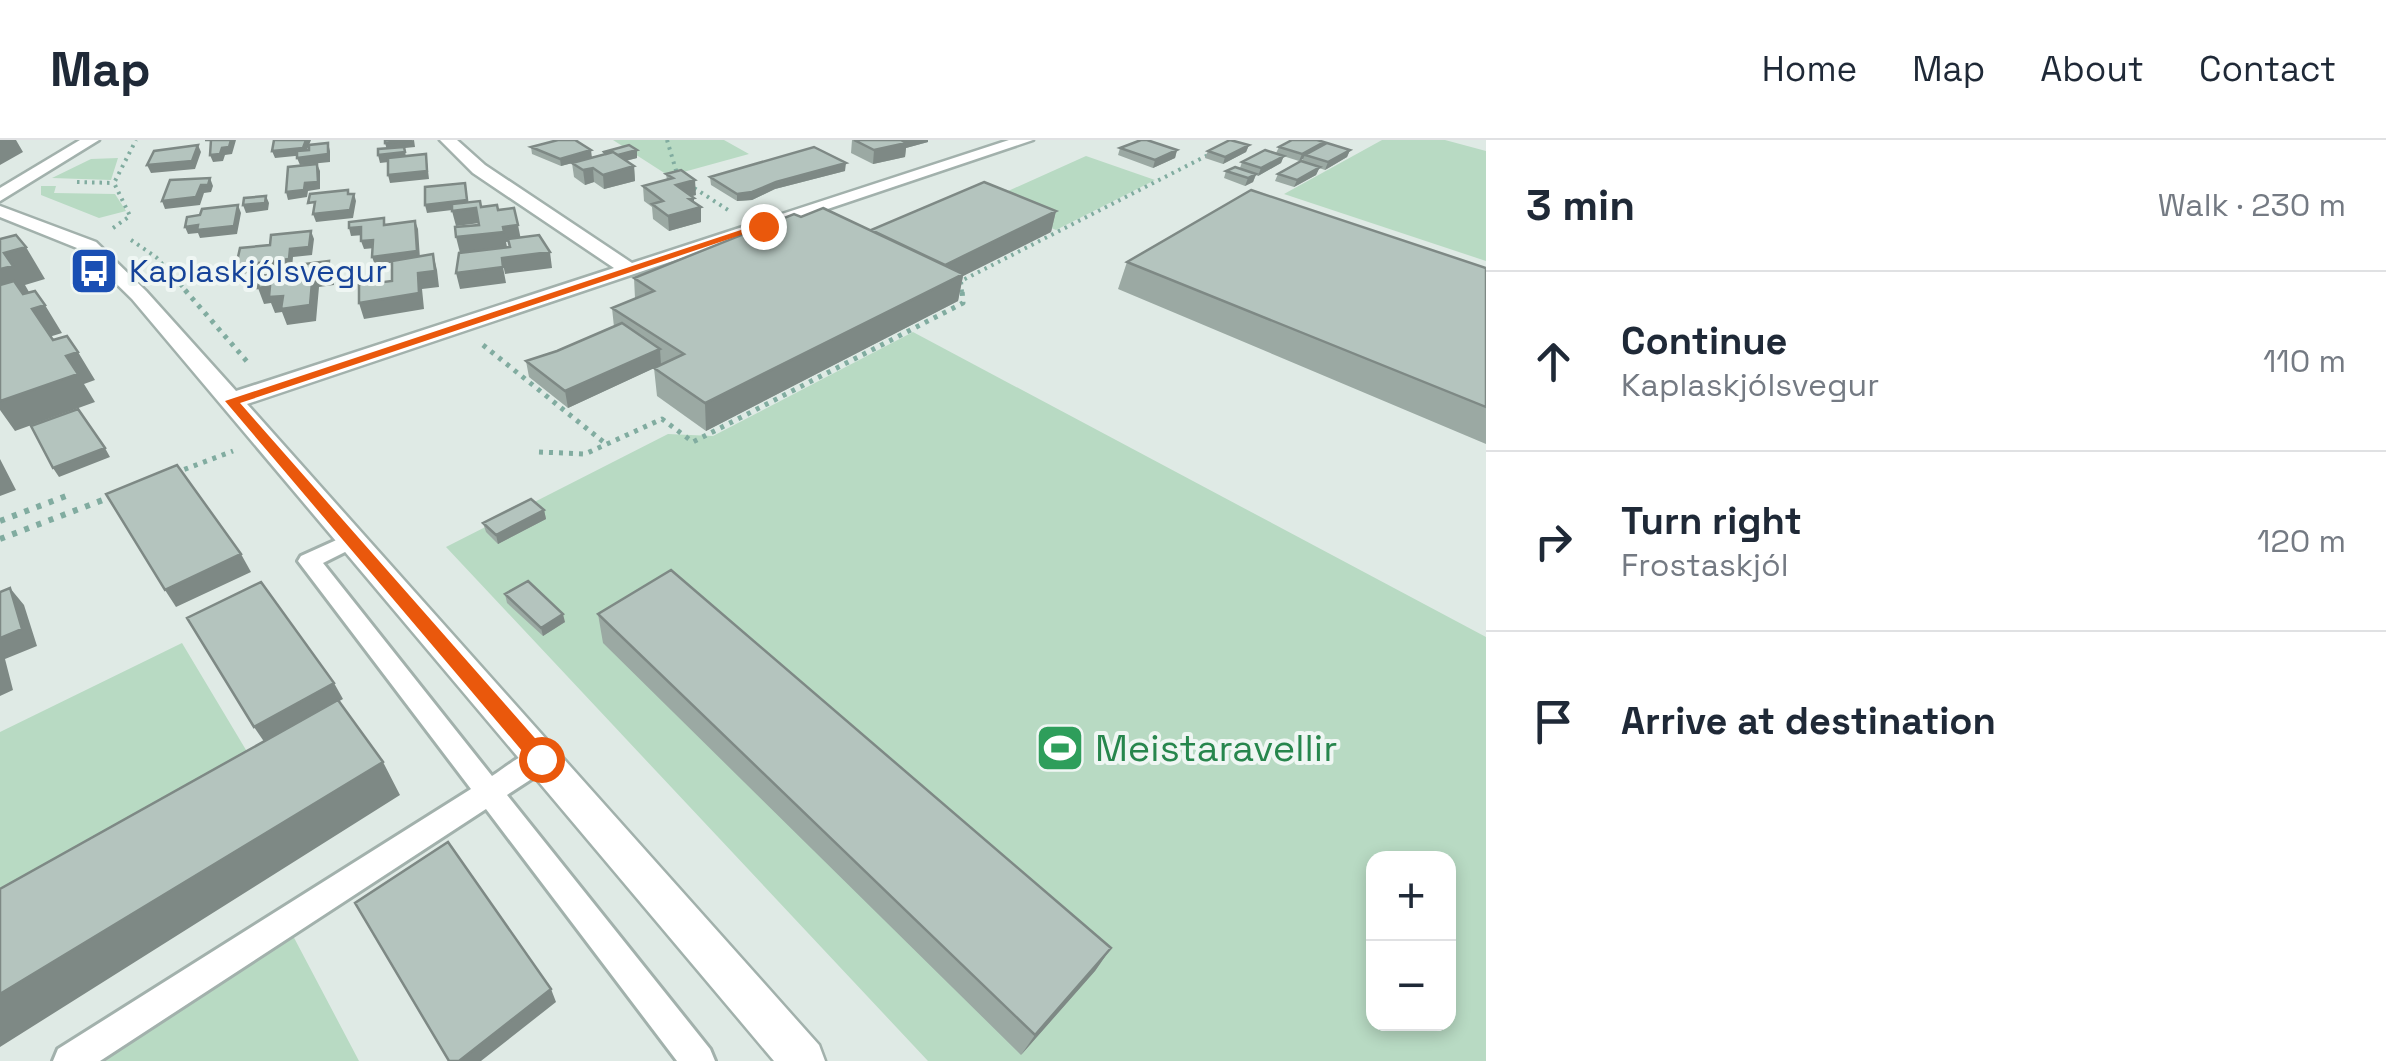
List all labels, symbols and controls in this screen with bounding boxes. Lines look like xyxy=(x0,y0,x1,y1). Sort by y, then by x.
text: Map xyxy=(50,39,151,100)
text: Home xyxy=(1762,47,1857,91)
text: Map xyxy=(1912,47,1985,91)
text: About xyxy=(2040,47,2144,91)
text: Contact xyxy=(2199,47,2336,91)
text: 3 min xyxy=(1526,179,1635,232)
text: Walk · 230 m xyxy=(2158,185,2346,225)
route end xyxy=(741,204,787,250)
bus stop icon: Kaplaskjólsvegur xyxy=(68,245,120,297)
place label: Kaplaskjólsvegur xyxy=(129,251,387,291)
text: Continue xyxy=(1621,317,1787,365)
icon: ahead xyxy=(1526,334,1581,389)
text: 110 m xyxy=(2263,341,2346,381)
text: Kaplaskjólsvegur xyxy=(1621,365,1879,405)
text: Turn right xyxy=(1621,497,1802,545)
icon: right xyxy=(1526,514,1581,569)
text: 120 m xyxy=(2257,521,2346,561)
text: Frostaskjól xyxy=(1621,545,1789,585)
icon: arrive xyxy=(1526,694,1581,749)
text: Arrive at destination xyxy=(1621,697,1996,745)
sports icon: Meistaravellir xyxy=(1034,722,1086,774)
place label: Meistaravellir xyxy=(1095,724,1337,772)
route start xyxy=(519,737,565,783)
map controls xyxy=(1366,851,1456,1031)
button: + xyxy=(1366,851,1456,941)
button: − xyxy=(1366,941,1456,1031)

